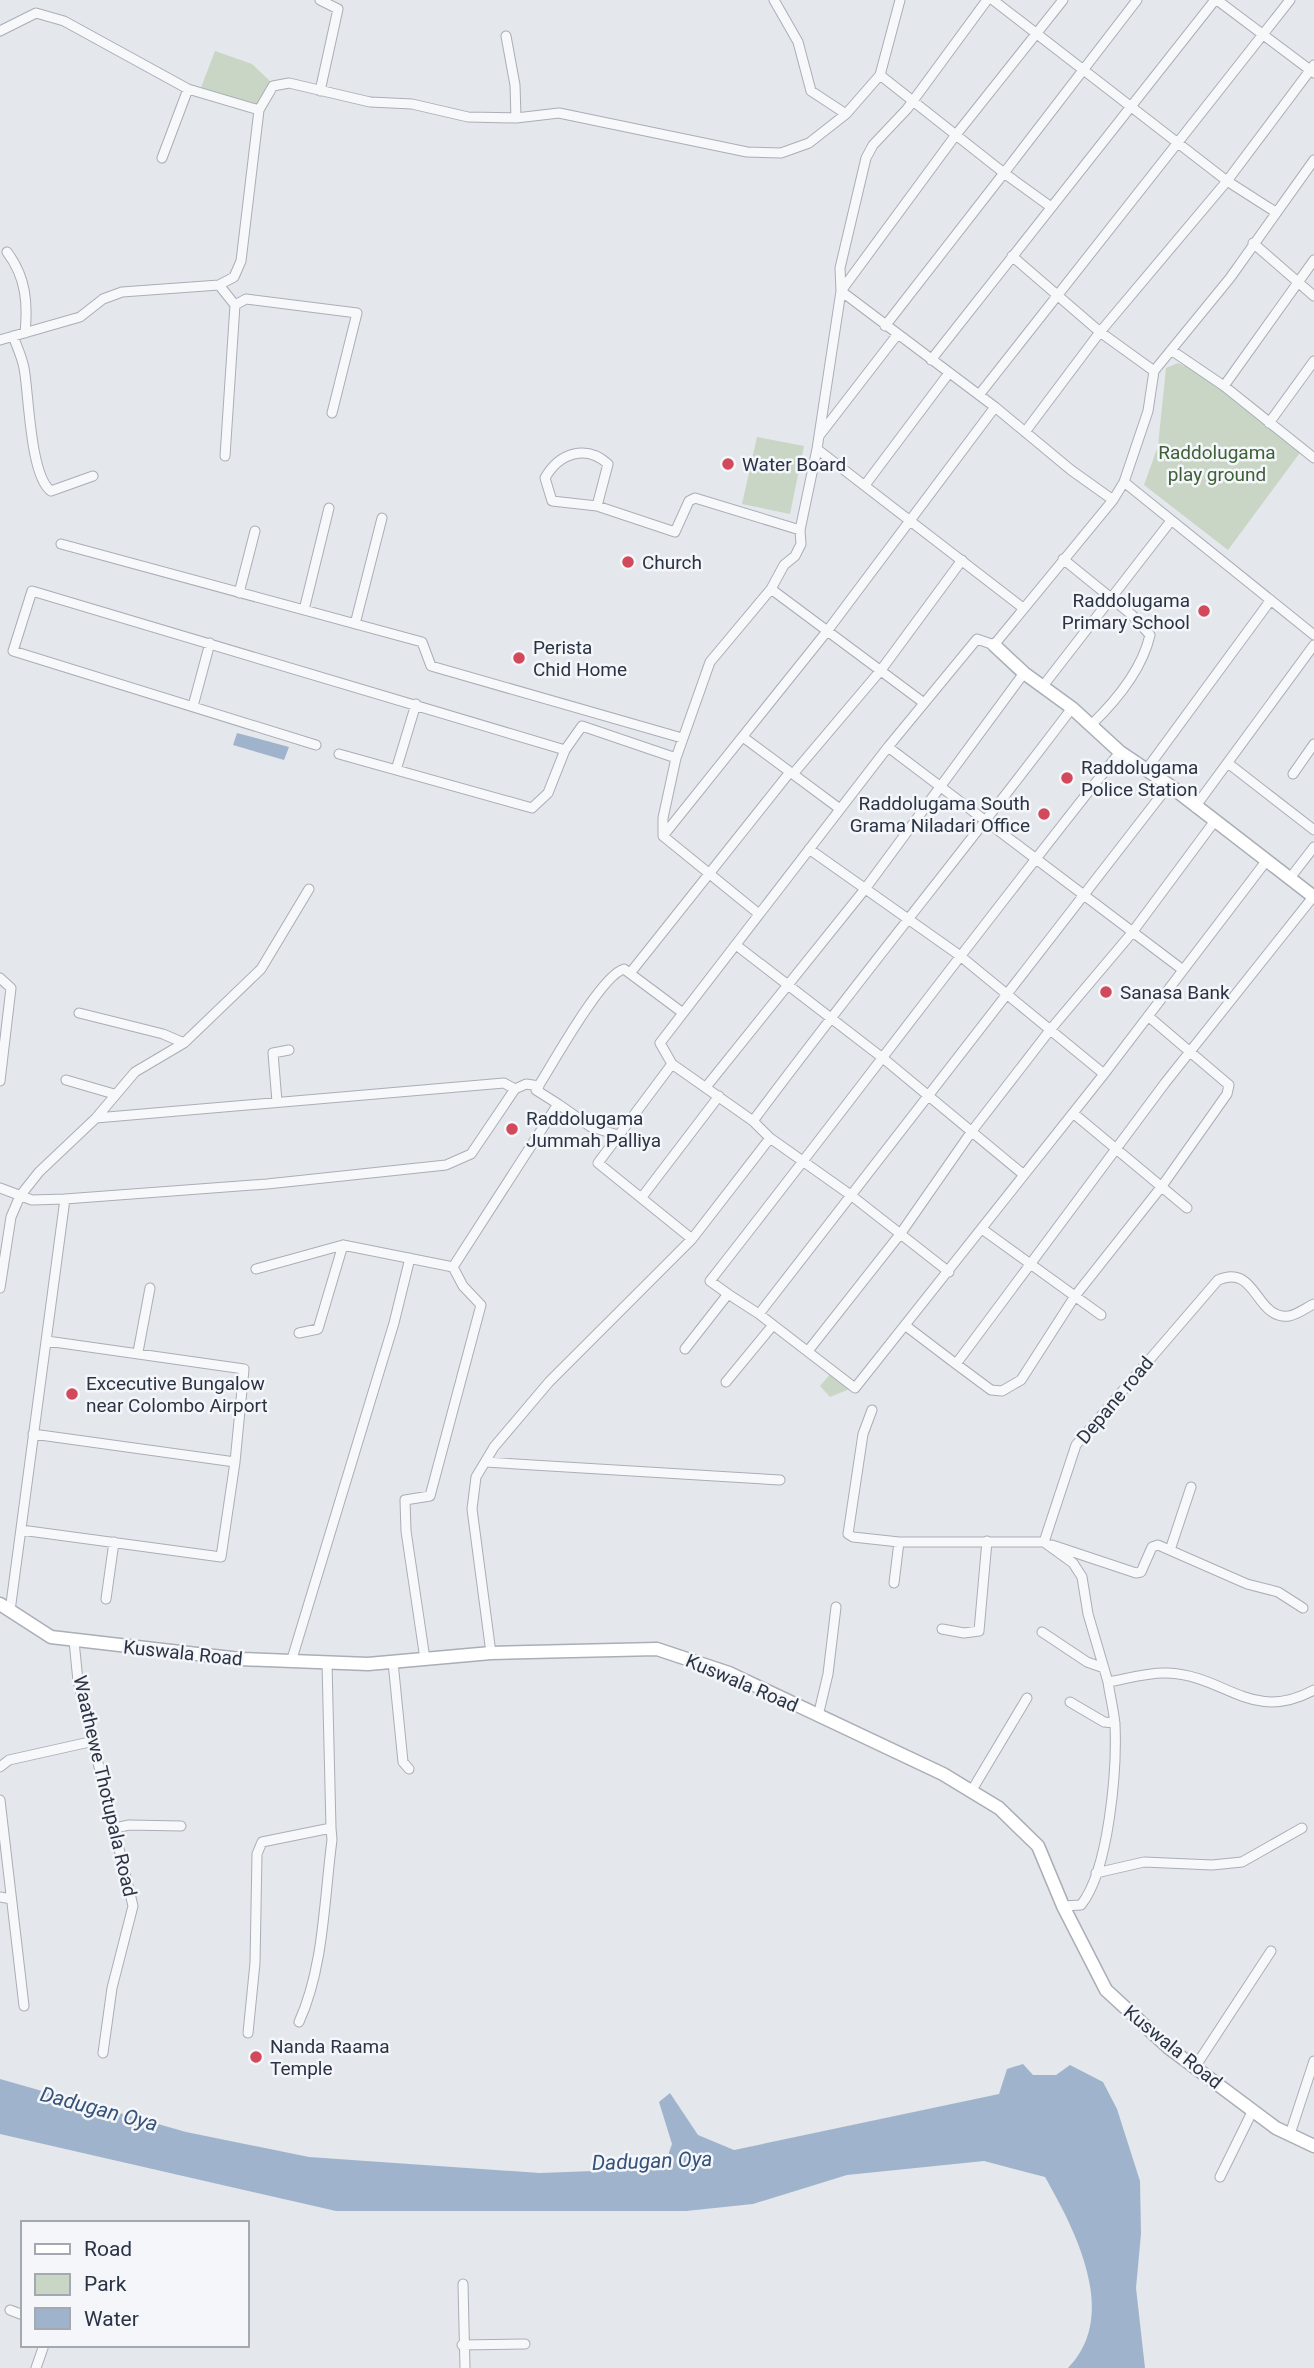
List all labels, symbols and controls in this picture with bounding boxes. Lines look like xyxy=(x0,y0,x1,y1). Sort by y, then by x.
park label: Raddolugama play ground xyxy=(1158,441,1276,486)
place label: Water Board xyxy=(742,453,846,476)
marker: Water Board xyxy=(720,456,736,472)
place label: Church xyxy=(642,551,702,574)
marker: Church xyxy=(620,554,636,570)
place label: Raddolugama Primary School xyxy=(1062,589,1190,634)
marker: Raddolugama Primary School xyxy=(1196,603,1212,619)
place label: Perista Chid Home xyxy=(533,636,627,681)
marker: Perista Chid Home xyxy=(511,650,527,666)
place label: Raddolugama Police Station xyxy=(1081,756,1198,801)
marker: Raddolugama Police Station xyxy=(1059,770,1075,786)
place label: Raddolugama South Grama Niladari Office xyxy=(850,792,1030,837)
marker: Raddolugama South Grama Niladari Office xyxy=(1036,806,1052,822)
place label: Sanasa Bank xyxy=(1120,981,1230,1004)
marker: Sanasa Bank xyxy=(1098,984,1114,1000)
place label: Raddolugama Jummah Palliya xyxy=(526,1107,661,1152)
marker: Raddolugama Jummah Palliya xyxy=(504,1121,520,1137)
street label: Depane road xyxy=(1072,1352,1158,1448)
place label: Excecutive Bungalow near Colombo Airport xyxy=(86,1372,268,1417)
marker: Excecutive Bungalow near Colombo Airport xyxy=(64,1386,80,1402)
street label: Kuswala Road xyxy=(122,1635,244,1671)
street label: Kuswala Road xyxy=(682,1649,802,1717)
street label: Waathewe Thotupala Road xyxy=(68,1673,142,1899)
street label: Kuswala Road xyxy=(1119,2000,1227,2094)
place label: Nanda Raama Temple xyxy=(270,2035,390,2080)
marker: Nanda Raama Temple xyxy=(248,2049,264,2065)
water label: Dadugan Oya xyxy=(38,2082,160,2136)
water label: Dadugan Oya xyxy=(591,2147,713,2175)
legend xyxy=(21,2221,248,2347)
text: Road xyxy=(84,2237,132,2261)
text: Park xyxy=(84,2272,127,2296)
text: Water xyxy=(84,2307,139,2331)

